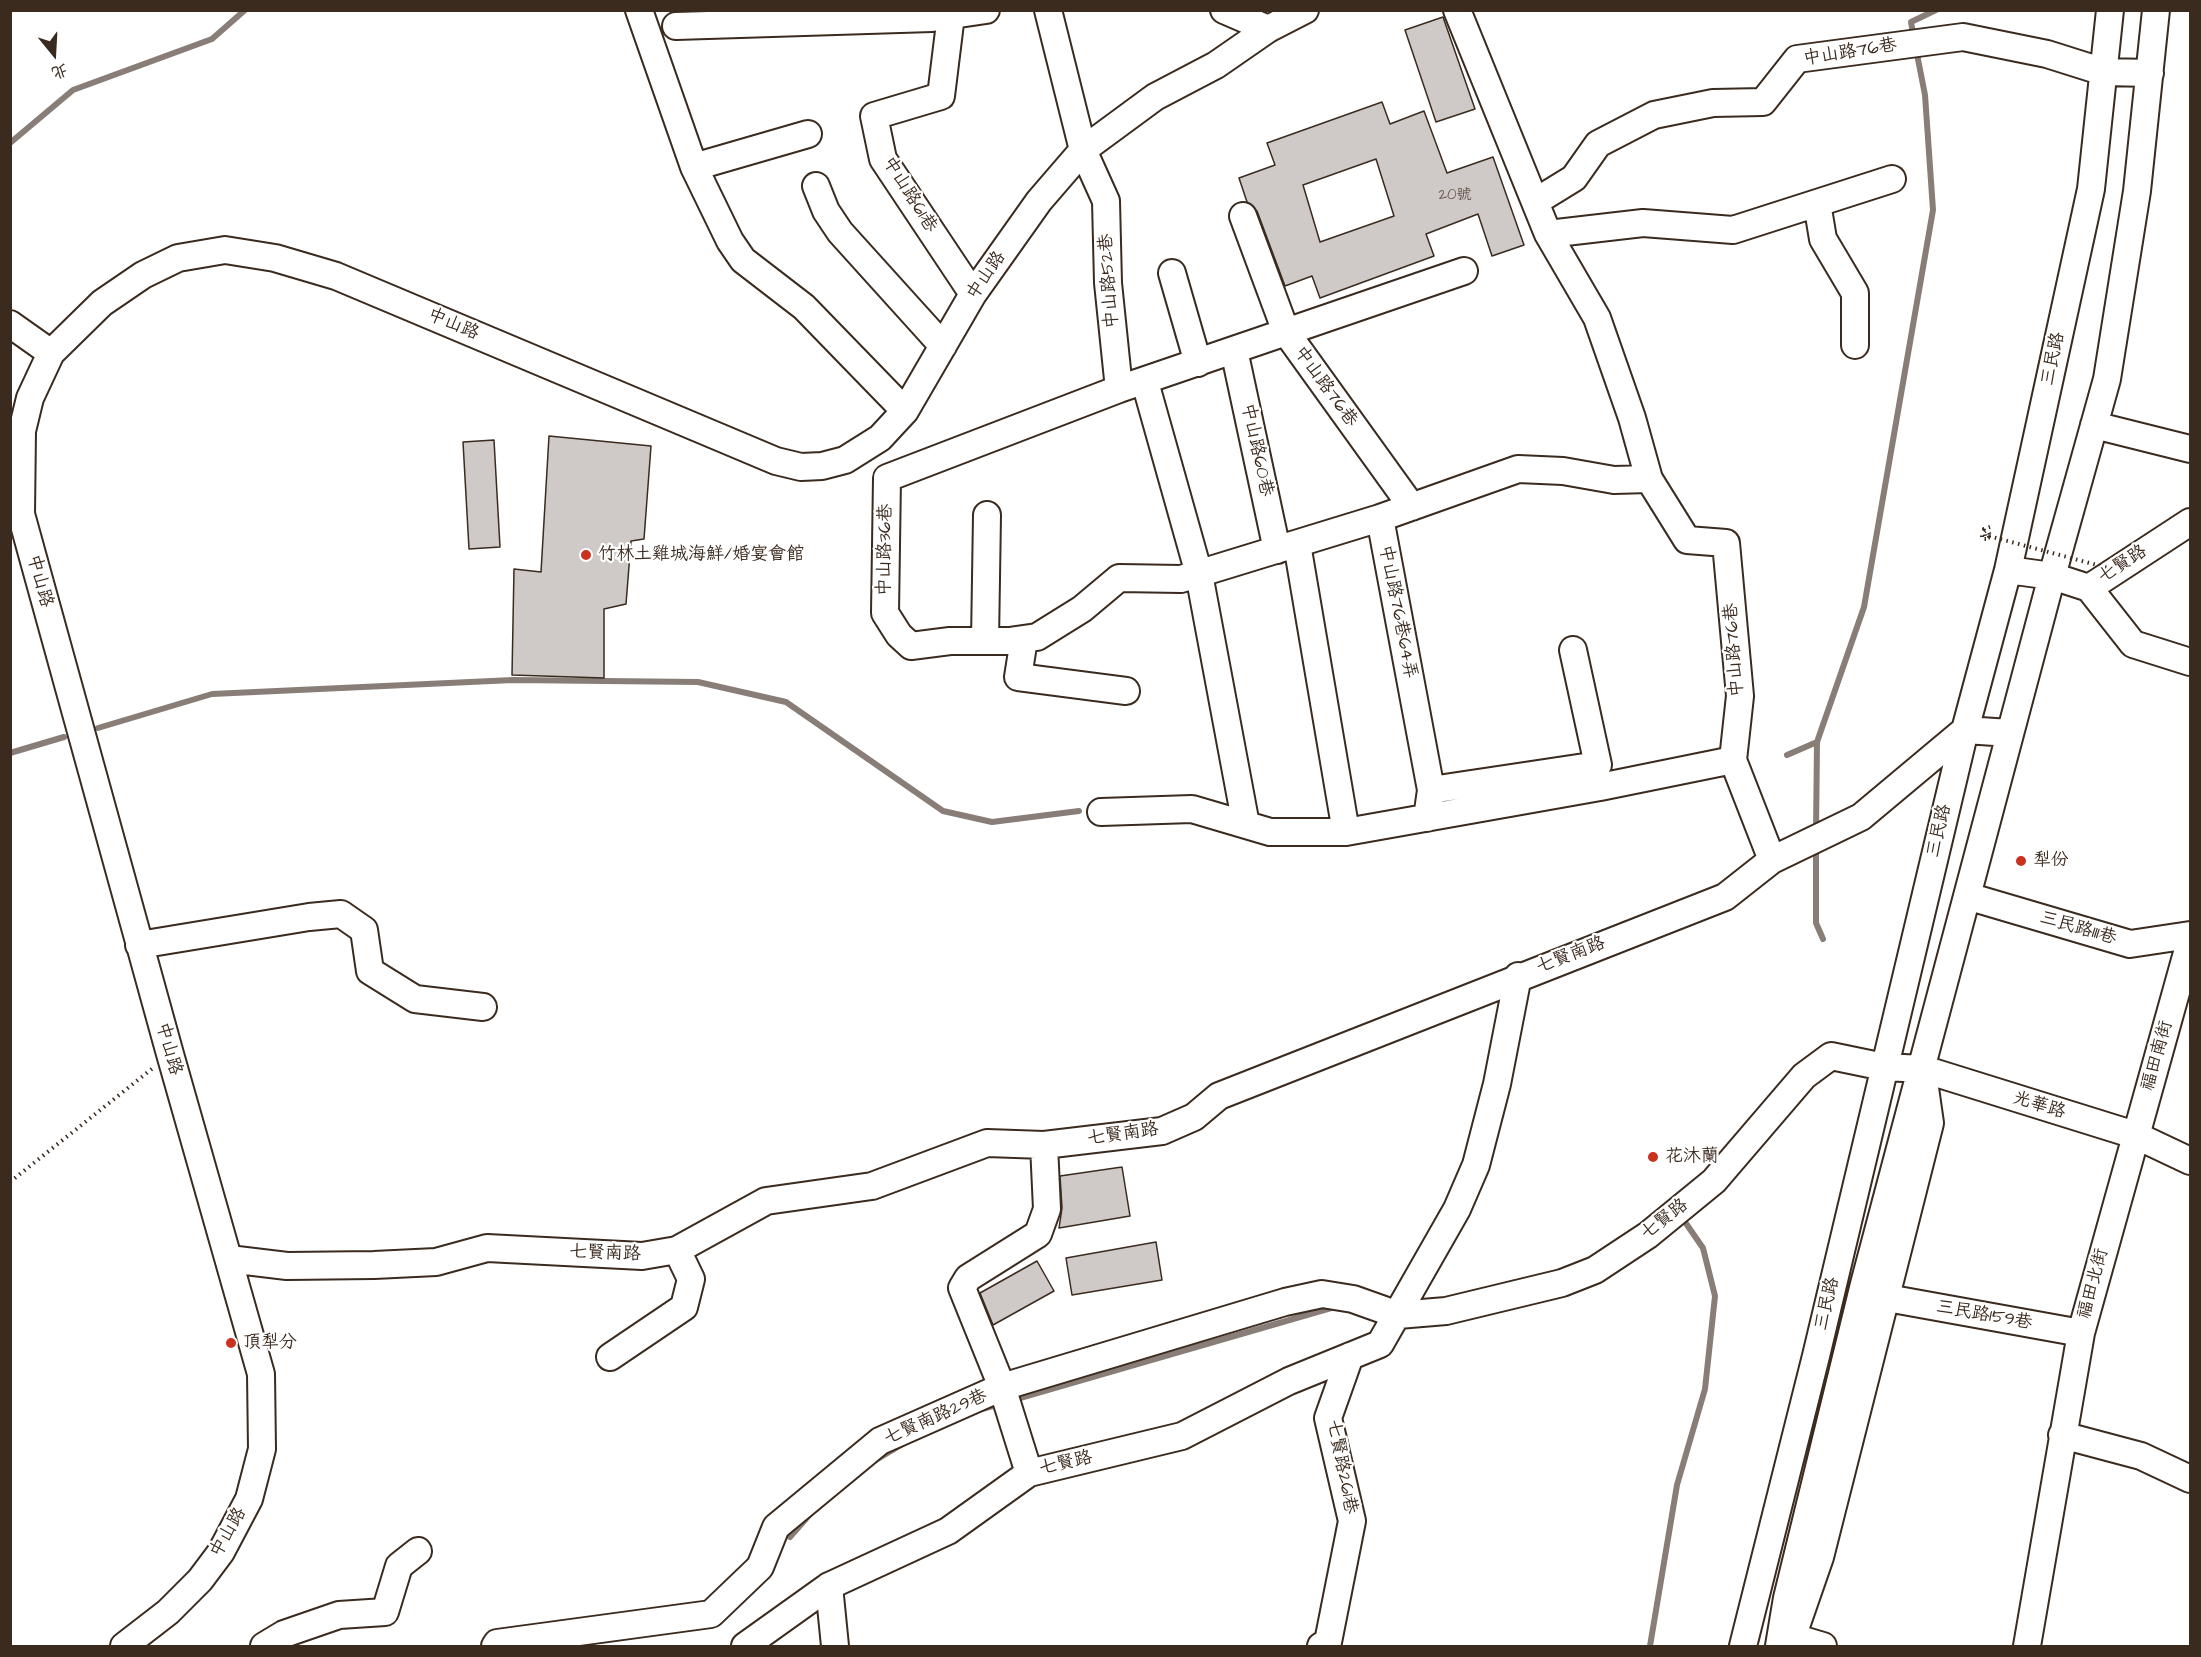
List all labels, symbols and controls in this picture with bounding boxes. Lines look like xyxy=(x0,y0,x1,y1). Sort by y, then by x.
north arrow xyxy=(24,24,84,84)
street label: 中山路76巷 xyxy=(1802,35,1898,71)
text: 北 xyxy=(49,58,71,84)
street label: 中山路61巷 xyxy=(877,153,941,237)
house number: 20號 xyxy=(1438,187,1472,205)
street label: 中山路52巷 xyxy=(1096,233,1124,329)
street label: 中山路 xyxy=(963,248,1011,304)
street label: 中山路 xyxy=(424,305,482,345)
street label: 三民路 xyxy=(2038,330,2070,388)
street label: 中山路76巷 xyxy=(1289,342,1361,432)
street label: 中山路60巷 xyxy=(1236,401,1276,499)
street label: 中山路36巷 xyxy=(874,504,898,596)
street label: 七賢路 xyxy=(2094,541,2152,589)
street label: 中山路76巷64弄 xyxy=(1373,543,1421,681)
place label: 竹林土雞城海鮮/婚宴會館 xyxy=(598,544,804,566)
marker: 竹林土雞城海鮮/婚宴會館 xyxy=(579,548,593,562)
street label: 中山路 xyxy=(22,552,56,610)
street label: 中山路76巷 xyxy=(1721,602,1749,698)
street label: 三民路 xyxy=(1923,802,1957,860)
place label: 犁份 xyxy=(2033,850,2069,872)
marker: 犁份 xyxy=(2014,854,2028,868)
street label: 三民路111巷 xyxy=(2037,908,2119,950)
street label: 七賢南路 xyxy=(1534,933,1608,979)
street label: 福田南街 xyxy=(2138,1018,2178,1094)
street label: 中山路 xyxy=(150,1020,186,1078)
street label: 光華路 xyxy=(2010,1088,2068,1124)
street label: 七賢南路 xyxy=(1086,1119,1160,1151)
place label: 花沐蘭 xyxy=(1665,1146,1719,1168)
marker: 花沐蘭 xyxy=(1646,1150,1660,1164)
street label: 七賢路 xyxy=(1637,1195,1693,1245)
street label: 七賢南路 xyxy=(569,1242,641,1266)
street label: 福田北街 xyxy=(2074,1246,2114,1322)
street label: 三民路 xyxy=(1811,1275,1845,1333)
street label: 三民路159巷 xyxy=(1934,1297,2034,1335)
place label: 頂犁分 xyxy=(243,1332,297,1354)
marker: 頂犁分 xyxy=(224,1336,238,1350)
street label: 七賢南路29巷 xyxy=(881,1386,991,1450)
street label: 七賢路261巷 xyxy=(1321,1418,1361,1516)
street label: 七賢路 xyxy=(1037,1447,1095,1481)
street label: 中山路 xyxy=(206,1504,252,1562)

